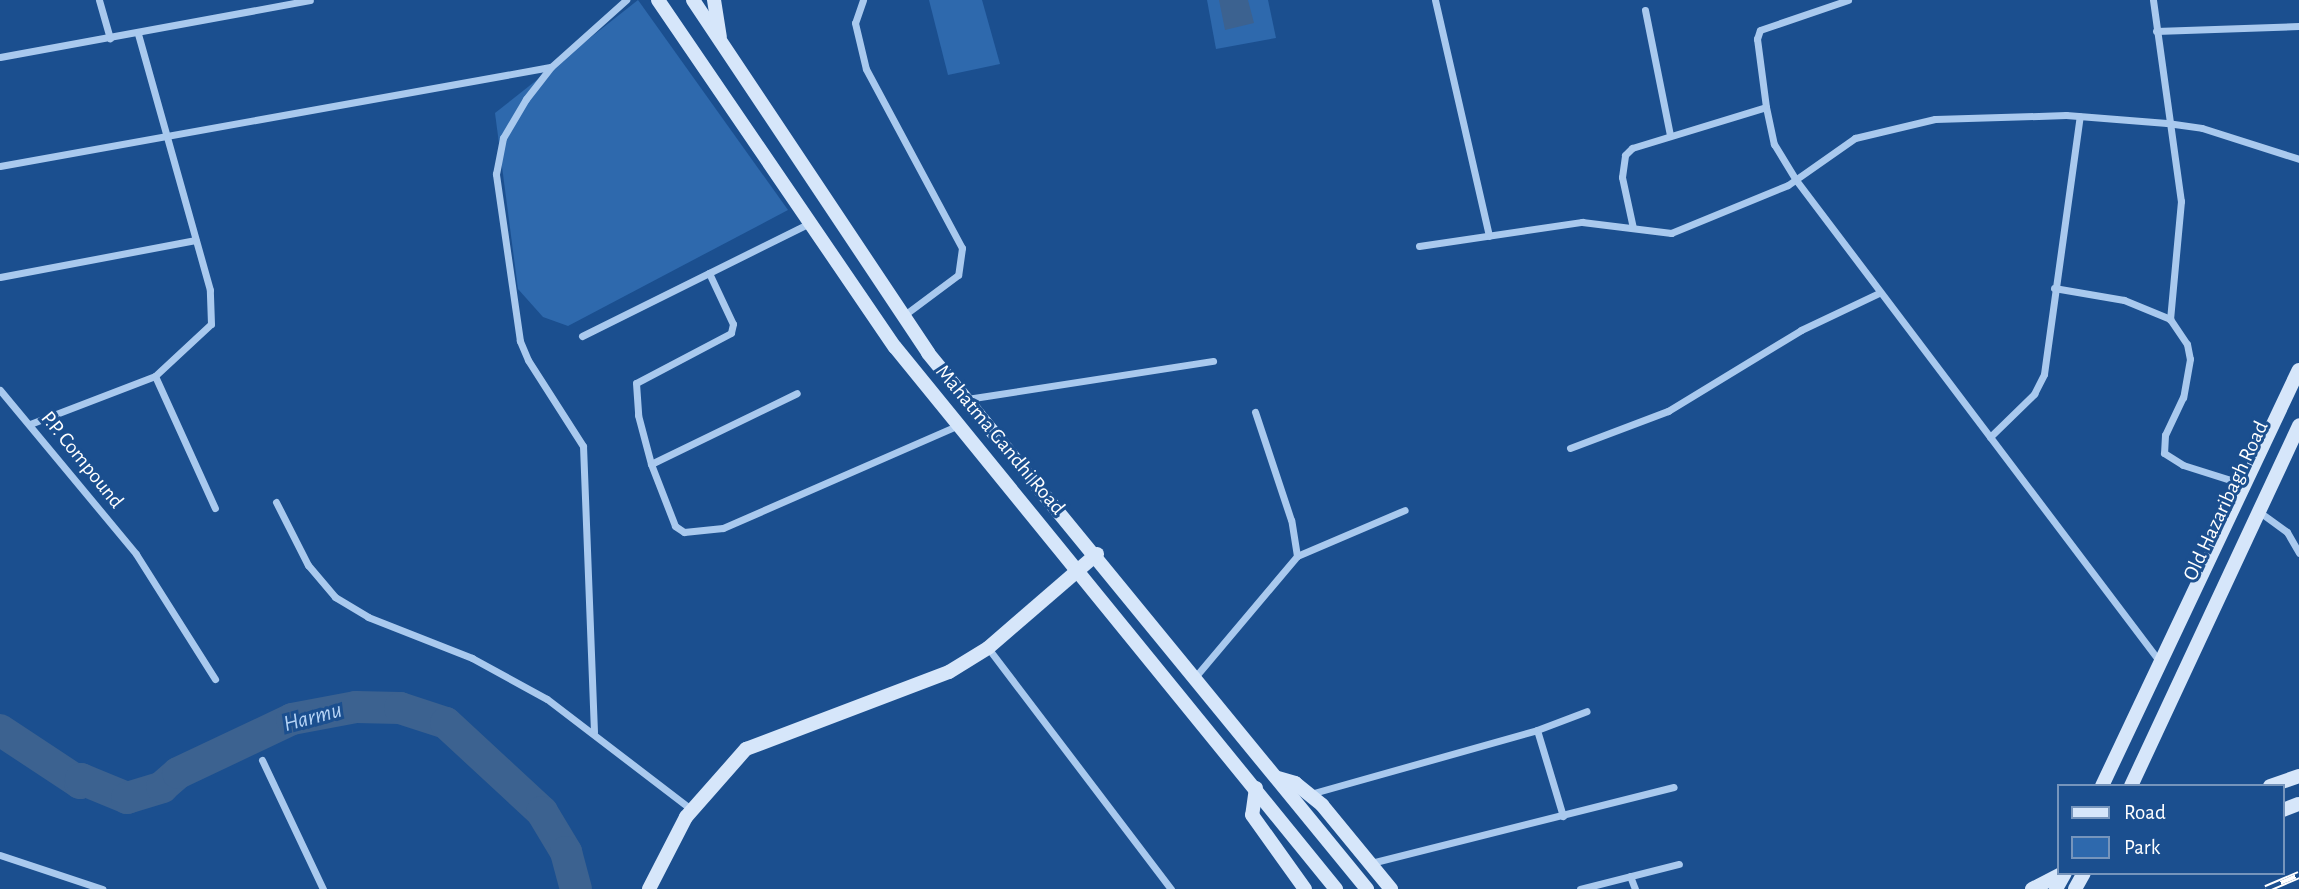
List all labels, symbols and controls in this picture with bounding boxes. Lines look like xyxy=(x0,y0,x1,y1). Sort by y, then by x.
street label: Mahatma Gandhi Road xyxy=(930,360,1070,520)
street label: P.P. Compound xyxy=(35,406,129,514)
street label: Old Hazaribagh Road xyxy=(2178,417,2274,585)
water label: Harmu xyxy=(281,697,345,739)
legend xyxy=(2058,784,2285,875)
text: Road xyxy=(2124,802,2166,823)
text: Park xyxy=(2124,837,2160,858)

